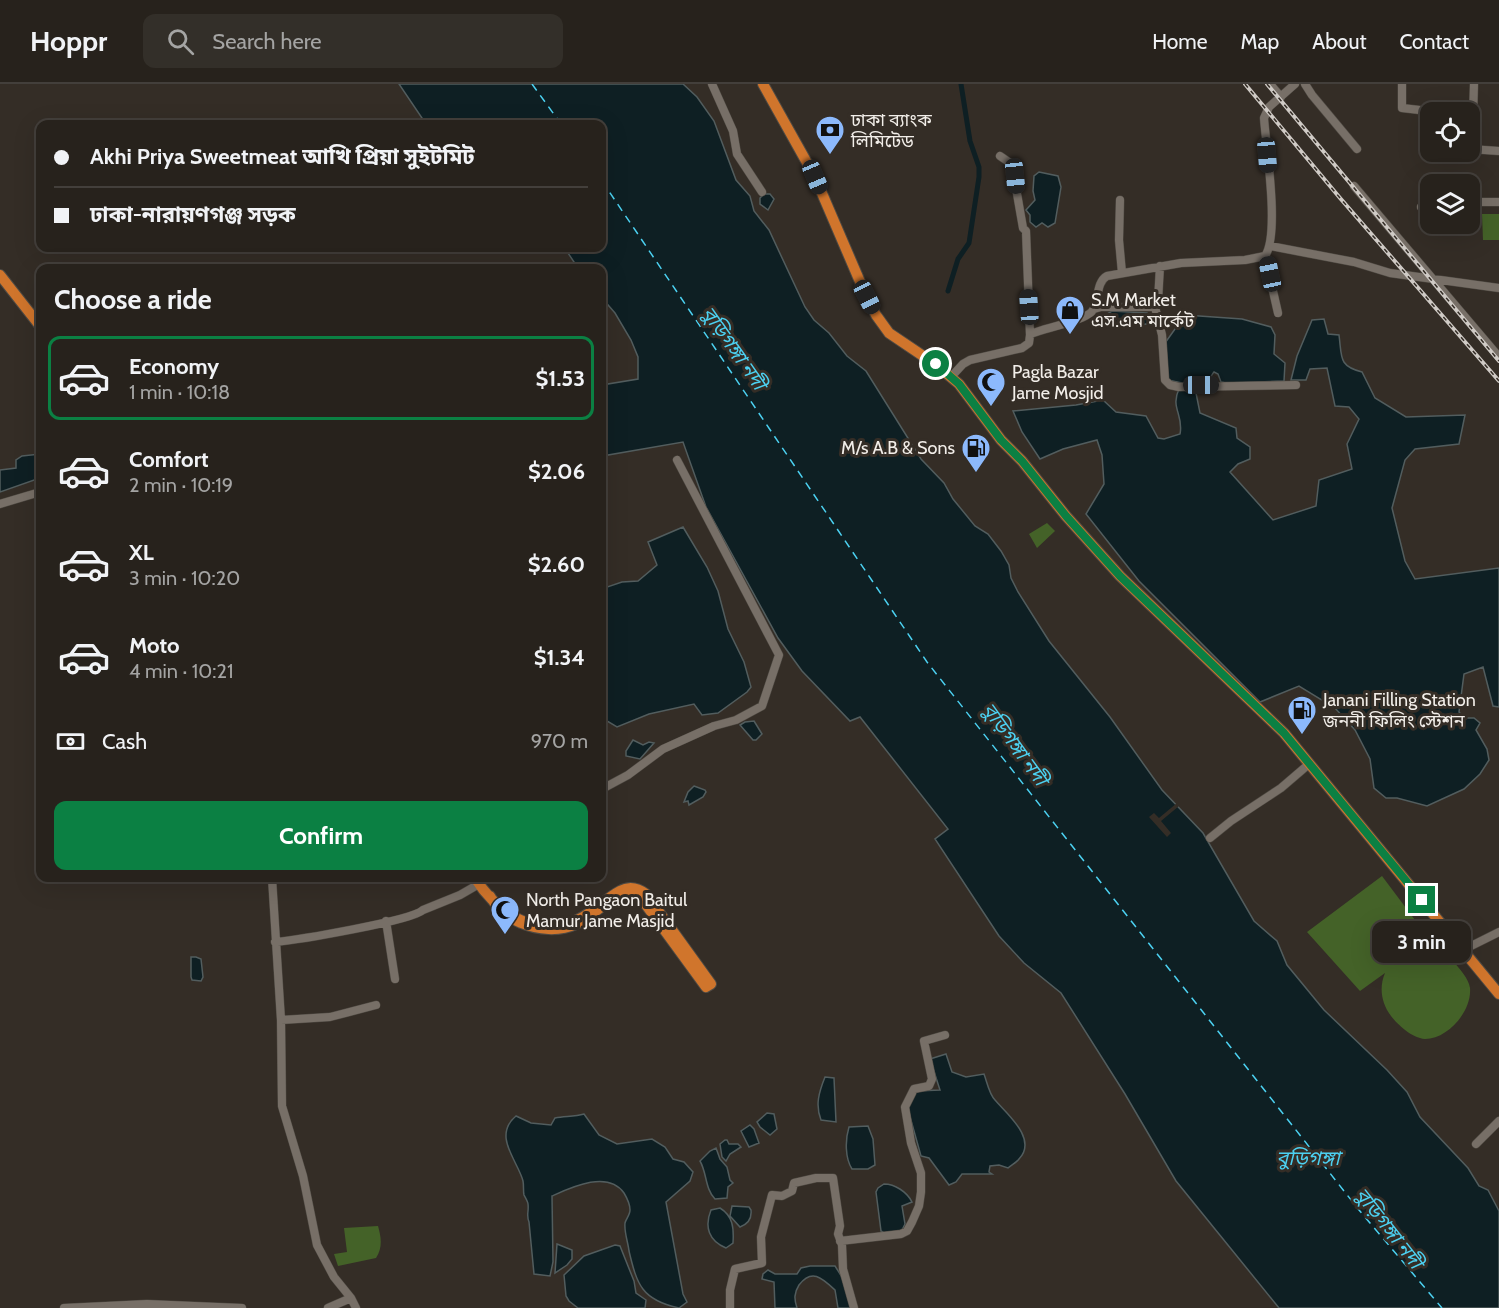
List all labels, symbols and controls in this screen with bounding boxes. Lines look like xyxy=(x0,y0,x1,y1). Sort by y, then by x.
search box xyxy=(143,14,563,68)
text: Hoppr xyxy=(30,24,107,58)
icon: search xyxy=(164,25,197,58)
text: Search here xyxy=(212,28,322,55)
text: Home xyxy=(1152,29,1208,54)
text: Map xyxy=(1241,29,1279,54)
text: About xyxy=(1312,29,1366,54)
text: Contact xyxy=(1399,29,1469,54)
map controls xyxy=(1420,102,1480,234)
button: locate xyxy=(1420,102,1480,162)
place label: ঢাকা ব্যাংক লিমিটেড xyxy=(850,109,932,152)
bank icon: ঢাকা ব্যাংক লিমিটেড xyxy=(814,114,846,156)
car xyxy=(1256,136,1278,174)
text: Akhi Priya Sweetmeat আখি প্রিয়া সুইটমিট xyxy=(90,143,475,170)
car xyxy=(800,157,830,197)
car xyxy=(1004,157,1026,195)
button: layers xyxy=(1420,174,1480,234)
text: ঢাকা-নারায়ণগঞ্জ সড়ক xyxy=(90,201,296,228)
car xyxy=(1257,255,1283,293)
car xyxy=(851,277,883,317)
text: Choose a ride xyxy=(54,283,212,316)
car xyxy=(1019,288,1039,326)
place label: S.M Market এস.এম মার্কেট xyxy=(1091,289,1195,332)
shop icon: S.M Market এস.এম মার্কেট xyxy=(1054,294,1086,336)
water label: বুড়িগঙ্গা নদী xyxy=(697,302,773,397)
route start xyxy=(922,350,949,377)
icon: car xyxy=(57,351,111,405)
text: Economy xyxy=(129,353,219,380)
place label: Pagla Bazar Jame Mosjid xyxy=(1011,361,1103,404)
text: $1.53 xyxy=(536,365,585,392)
mosque icon: Pagla Bazar Jame Mosjid xyxy=(975,366,1007,408)
car xyxy=(1183,376,1219,394)
text: 1 min · 10:18 xyxy=(129,380,230,404)
fuel station icon: M/s A.B & Sons xyxy=(960,432,992,474)
place label: M/s A.B & Sons xyxy=(841,437,955,459)
icon: car xyxy=(57,444,111,498)
text: Comfort xyxy=(129,446,208,473)
text: $2.06 xyxy=(528,458,585,485)
text: 2 min · 10:19 xyxy=(129,473,233,497)
icon: car xyxy=(57,537,111,591)
text: XL xyxy=(129,539,154,566)
text: $2.60 xyxy=(528,551,585,578)
text: 3 min · 10:20 xyxy=(129,566,240,590)
icon: car xyxy=(57,630,111,684)
text: Moto xyxy=(129,632,180,659)
text: $1.34 xyxy=(534,644,585,671)
text: 4 min · 10:21 xyxy=(129,659,233,683)
place label: Janani Filling Station জননী ফিলিং স্টেশন xyxy=(1322,689,1476,732)
fuel station icon: Janani Filling Station জননী ফিলিং স্টেশন xyxy=(1286,694,1318,736)
water label: বুড়িগঙ্গা নদী xyxy=(977,698,1055,793)
icon: cash xyxy=(54,725,87,758)
text: Cash xyxy=(102,728,147,755)
text: 970 m xyxy=(531,729,588,753)
button: Confirm xyxy=(54,801,588,870)
route end xyxy=(1408,886,1435,913)
place label: North Pangaon Baitul Mamur Jame Masjid xyxy=(526,889,688,932)
mosque icon: North Pangaon Baitul Mamur Jame Masjid xyxy=(489,894,521,936)
callout: 3 min xyxy=(1372,921,1472,963)
text: 3 min xyxy=(1397,930,1446,954)
water label: বুড়িগঙ্গা xyxy=(1276,1146,1343,1170)
water label: বুড়িগঙ্গা নদী xyxy=(1350,1183,1430,1276)

